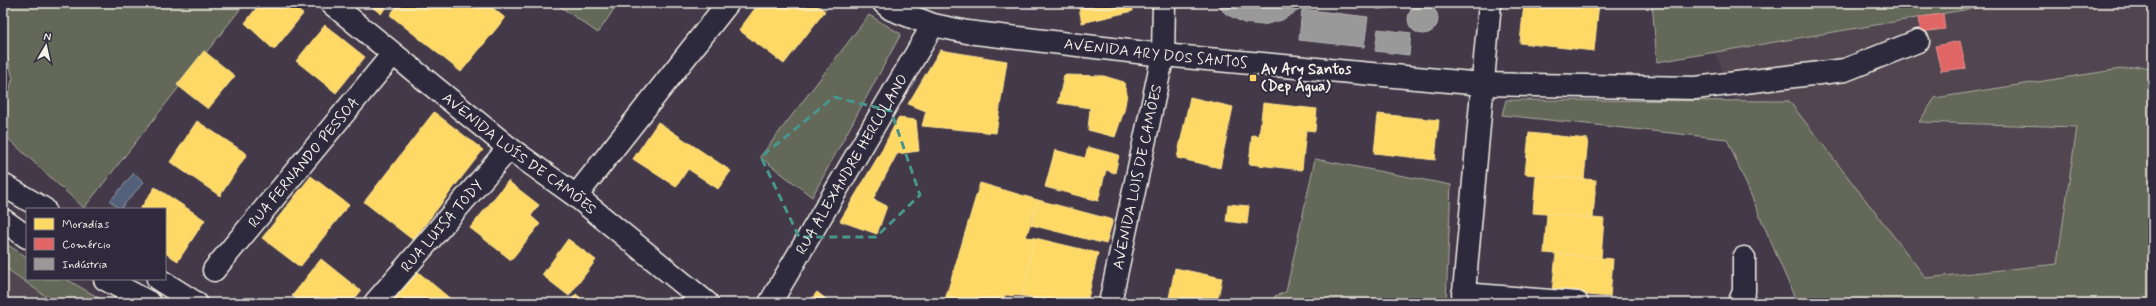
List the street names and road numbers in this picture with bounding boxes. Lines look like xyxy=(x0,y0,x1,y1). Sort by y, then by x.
street label: AVENIDA ARY DOS SANTOS xyxy=(1063,34,1249,74)
street label: RUA ALEXANDRE HERCULANO xyxy=(792,71,913,258)
street label: AVENIDA LUIS DE CAMÕES xyxy=(1108,83,1167,271)
street label: AVENIDA LUÍS DE CAMÕES xyxy=(437,88,600,220)
street label: RUA FERNANDO PESSOA xyxy=(244,93,364,232)
street label: RUA LUISA TODY xyxy=(397,176,488,277)

